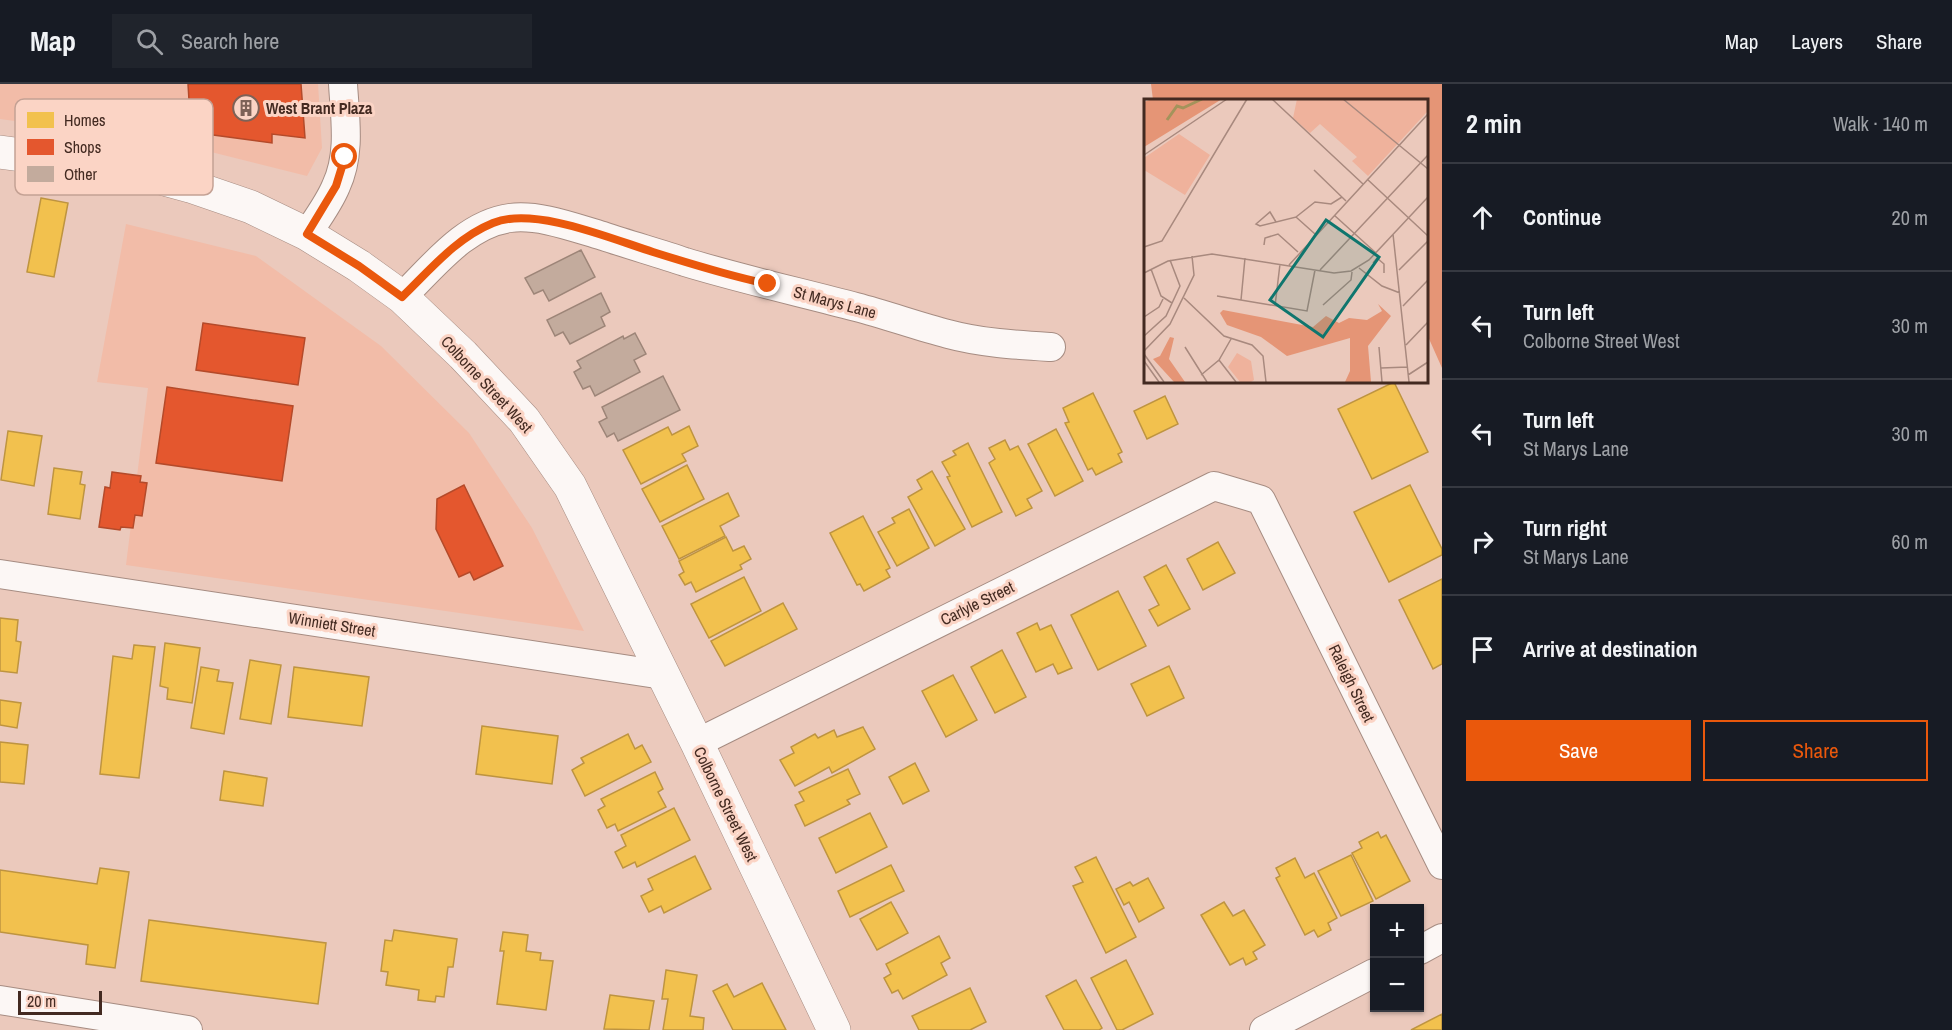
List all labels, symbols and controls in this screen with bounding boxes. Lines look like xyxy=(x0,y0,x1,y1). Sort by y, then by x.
search box xyxy=(112,14,532,68)
text: Map xyxy=(30,22,76,60)
icon: search xyxy=(133,25,166,58)
text: Search here xyxy=(181,26,279,56)
text: Map xyxy=(1725,27,1758,56)
text: Layers xyxy=(1791,27,1843,56)
text: Share xyxy=(1876,27,1922,56)
building icon: West Brant Plaza xyxy=(231,93,261,123)
place label: West Brant Plaza xyxy=(266,97,373,119)
legend xyxy=(15,99,213,195)
inset map xyxy=(1144,99,1427,382)
text: 2 min xyxy=(1466,106,1522,141)
text: Homes xyxy=(64,109,106,131)
text: Walk · 140 m xyxy=(1833,110,1928,137)
text: Shops xyxy=(64,136,101,158)
route start xyxy=(331,143,357,169)
text: Other xyxy=(64,163,97,185)
icon: ahead xyxy=(1466,201,1499,234)
text: Continue xyxy=(1523,202,1601,232)
text: 20 m xyxy=(1892,204,1928,231)
route end xyxy=(754,270,780,296)
street label: St Marys Lane xyxy=(791,280,879,324)
text: Turn left xyxy=(1523,297,1594,327)
icon: left xyxy=(1466,309,1499,342)
text: 30 m xyxy=(1892,312,1928,339)
text: Colborne Street West xyxy=(1523,327,1680,354)
street label: Colborne Street West xyxy=(436,331,538,438)
text: Turn left xyxy=(1523,405,1594,435)
icon: left xyxy=(1466,417,1499,450)
text: 30 m xyxy=(1892,420,1928,447)
text: St Marys Lane xyxy=(1523,435,1629,462)
text: Turn right xyxy=(1523,513,1607,543)
icon: right xyxy=(1466,525,1499,558)
text: 60 m xyxy=(1892,528,1928,555)
text: St Marys Lane xyxy=(1523,543,1629,570)
street label: Carlyle Street xyxy=(936,576,1018,630)
street label: Winniett Street xyxy=(287,606,377,642)
icon: arrive xyxy=(1466,633,1499,666)
text: Arrive at destination xyxy=(1523,634,1697,664)
street label: Raleigh Street xyxy=(1324,640,1380,726)
button: Save xyxy=(1466,720,1691,781)
button: Share xyxy=(1703,720,1928,781)
street label: Colborne Street West xyxy=(689,743,763,865)
map controls xyxy=(1370,904,1424,1012)
button: + xyxy=(1370,904,1424,958)
button: − xyxy=(1370,958,1424,1012)
scale bar xyxy=(18,988,102,1016)
text: 20 m xyxy=(27,990,56,1012)

